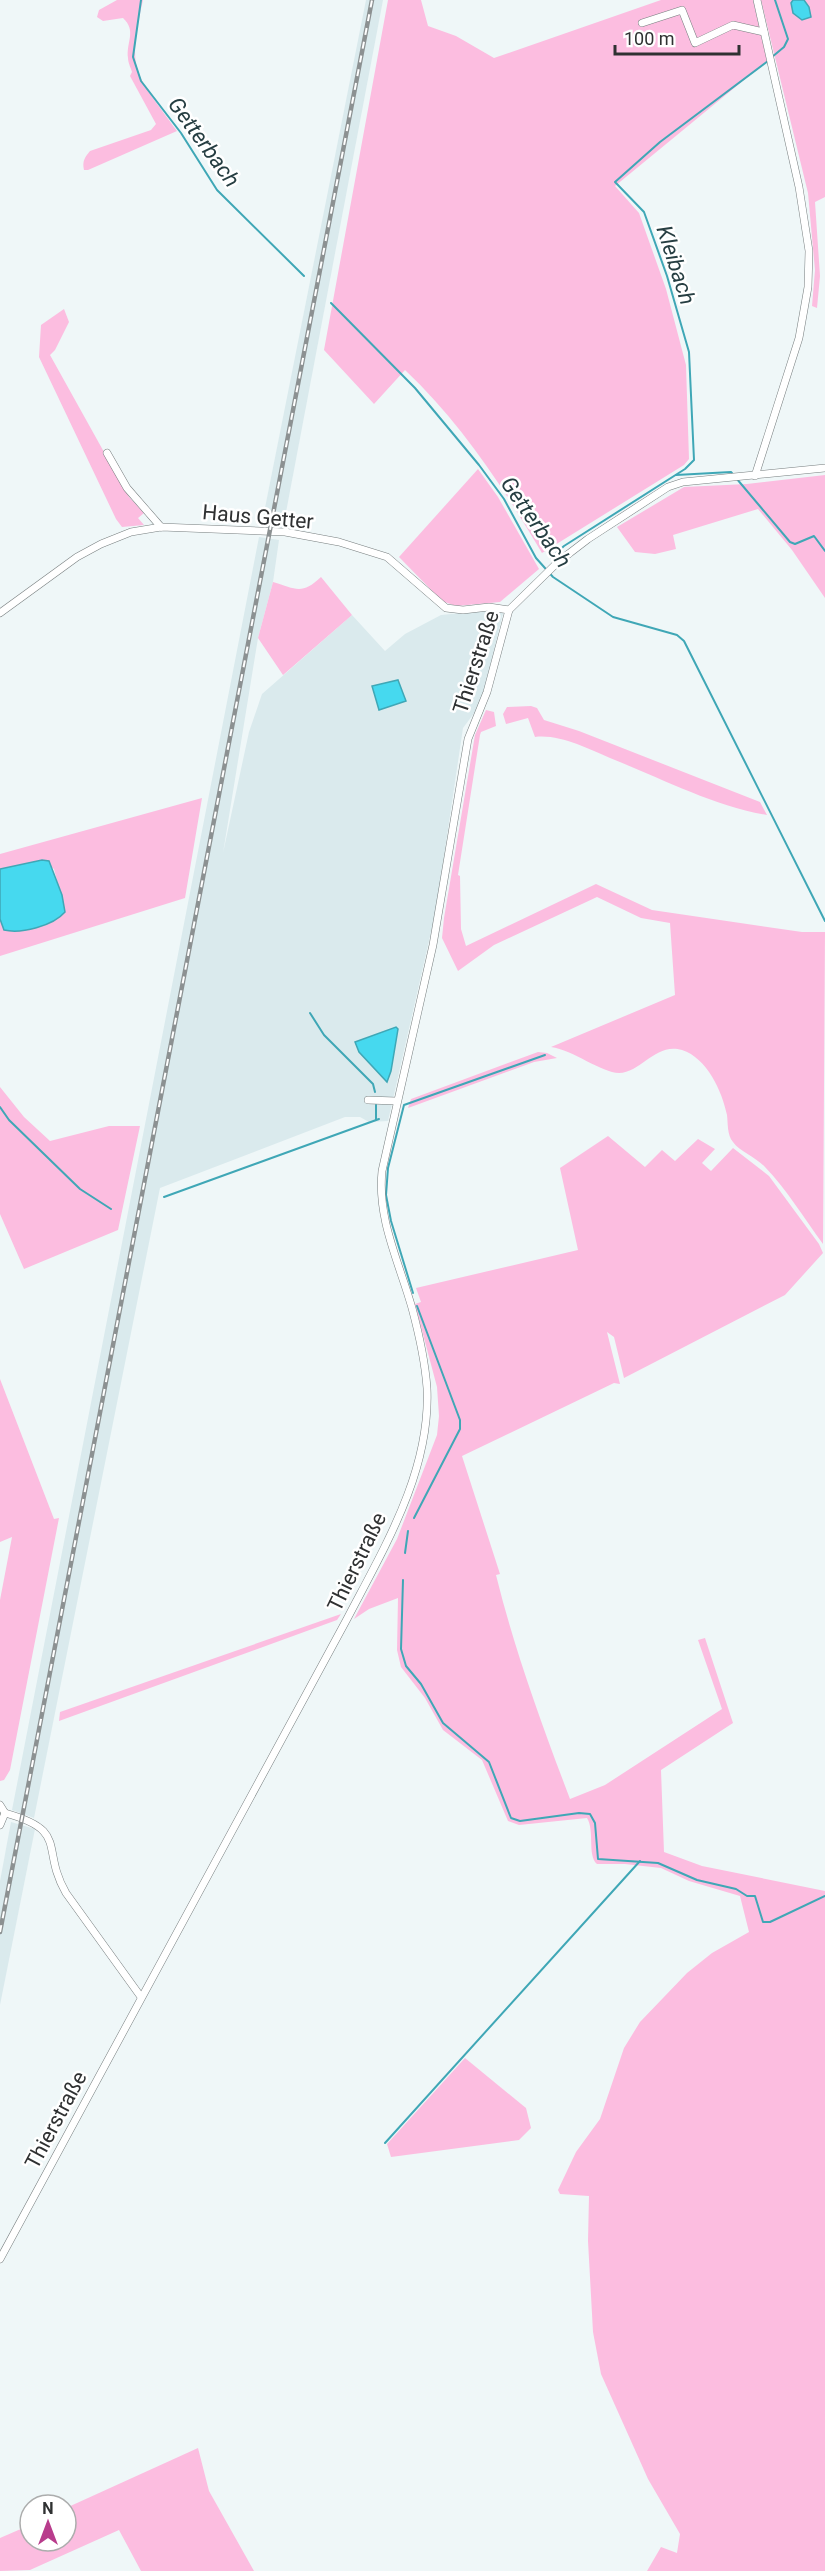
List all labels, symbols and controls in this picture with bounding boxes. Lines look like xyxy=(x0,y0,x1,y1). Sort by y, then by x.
scale bar xyxy=(615,18,740,56)
text: 100 m xyxy=(624,28,675,49)
water label: Getterbach xyxy=(163,92,245,192)
water label: Kleibach xyxy=(652,222,700,308)
water label: Getterbach xyxy=(496,472,576,572)
street label: Haus Getter xyxy=(201,500,315,534)
street label: Thierstraße xyxy=(448,607,504,717)
street label: Thierstraße xyxy=(323,1509,391,1615)
street label: Thierstraße xyxy=(20,2067,92,2173)
north arrow xyxy=(18,2493,78,2553)
text: N xyxy=(42,2499,54,2518)

